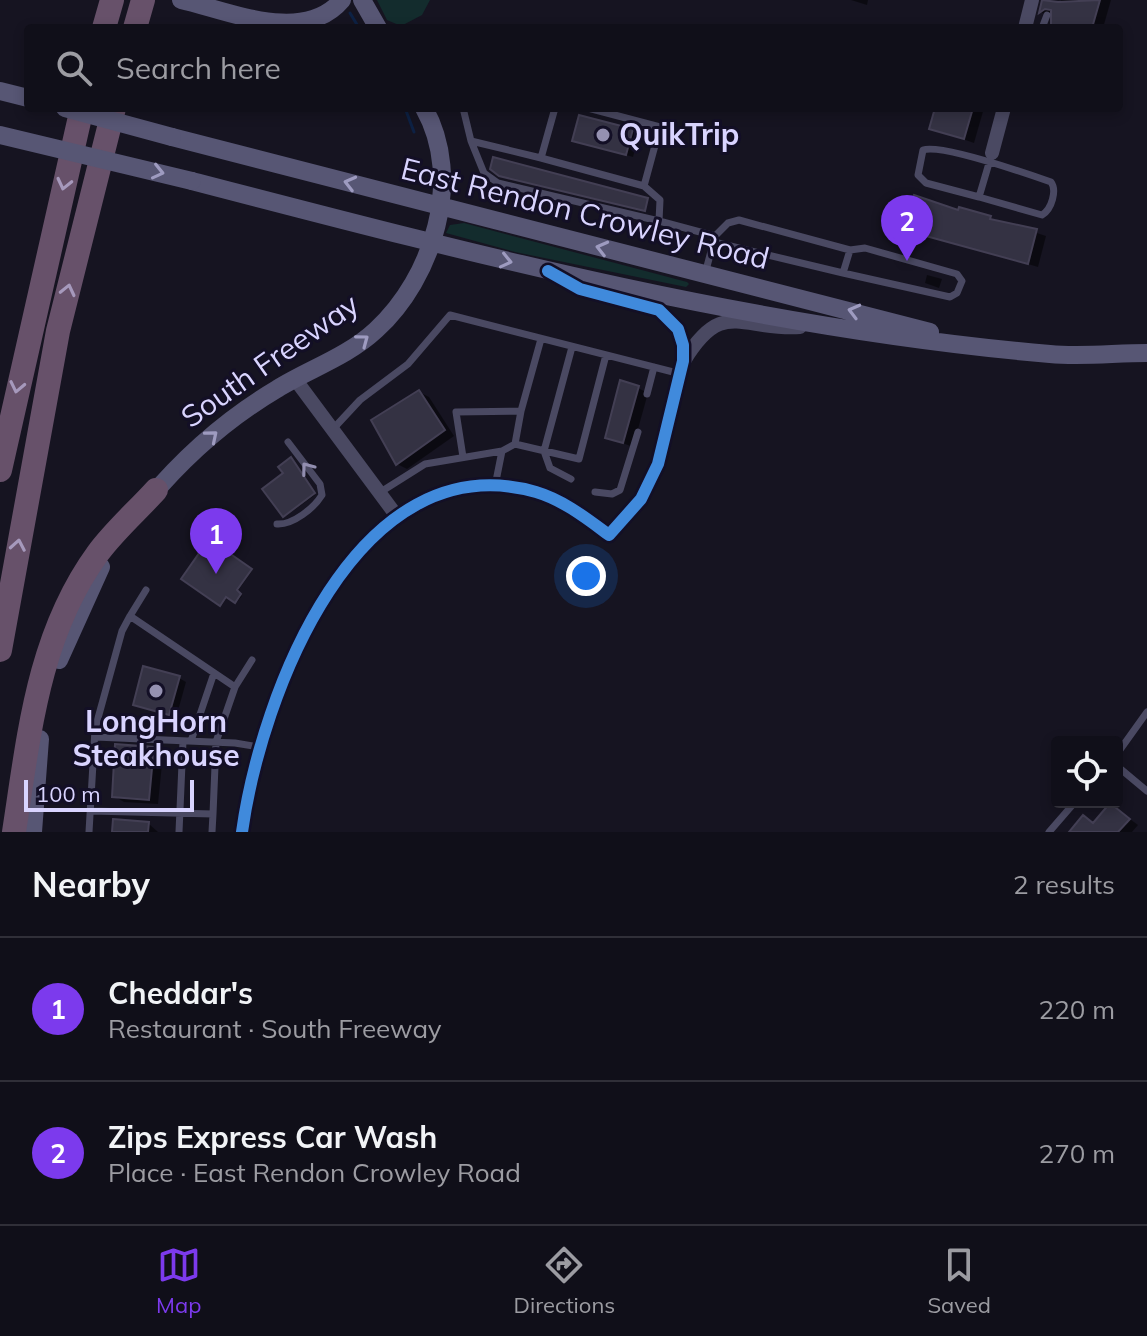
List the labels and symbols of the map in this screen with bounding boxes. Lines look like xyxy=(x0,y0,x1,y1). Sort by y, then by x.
place label: QuikTrip xyxy=(619,115,739,153)
marker: QuikTrip xyxy=(594,126,612,144)
street label: East Rendon Crowley Road xyxy=(397,149,773,277)
one-way arrow xyxy=(150,163,164,180)
one-way arrow xyxy=(344,175,358,192)
one-way arrow xyxy=(56,176,73,190)
pin: 2 xyxy=(881,195,933,261)
one-way arrow xyxy=(595,240,609,257)
one-way arrow xyxy=(499,252,513,269)
one-way arrow xyxy=(59,284,76,297)
street label: South Freeway xyxy=(173,285,366,435)
one-way arrow xyxy=(848,304,861,320)
one-way arrow xyxy=(354,336,368,350)
one-way arrow xyxy=(10,380,27,394)
one-way arrow xyxy=(203,431,218,446)
one-way arrow xyxy=(302,462,317,476)
pin: 1 xyxy=(190,508,242,574)
one-way arrow xyxy=(9,538,26,552)
your location xyxy=(566,556,606,596)
marker: LongHorn Steakhouse xyxy=(147,682,165,700)
place label: LongHorn Steakhouse xyxy=(72,702,240,774)
scale bar xyxy=(24,776,194,812)

